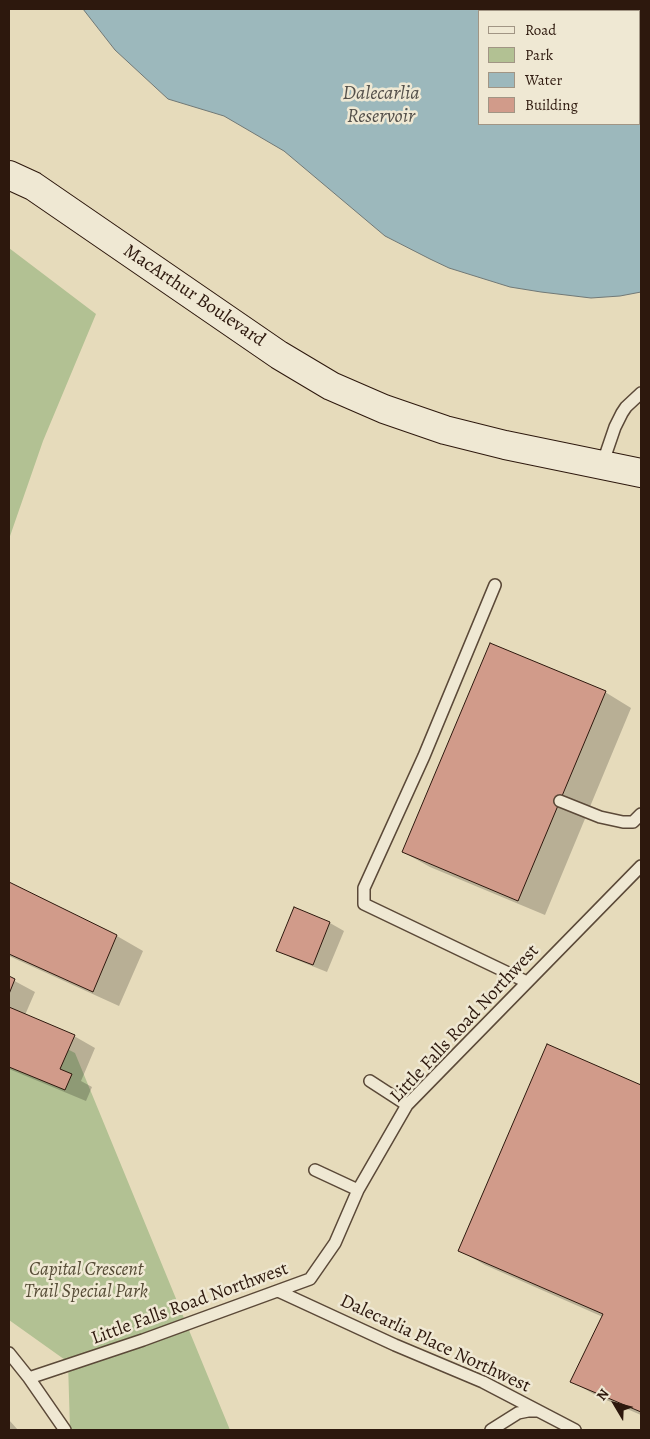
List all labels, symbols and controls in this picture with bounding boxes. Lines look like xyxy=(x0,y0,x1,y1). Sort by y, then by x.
legend xyxy=(478,10,640,125)
text: Road xyxy=(525,20,556,40)
text: Park xyxy=(525,45,553,65)
text: Water xyxy=(525,70,562,90)
water label: Dalecarlia Reservoir xyxy=(342,82,420,129)
text: Building xyxy=(525,95,578,115)
street label: MacArthur Boulevard xyxy=(118,240,270,352)
street label: Little Falls Road Northwest xyxy=(386,940,544,1108)
street label: Little Falls Road Northwest xyxy=(88,1258,292,1350)
park label: Capital Crescent Trail Special Park xyxy=(24,1259,148,1303)
street label: Dalecarlia Place Northwest xyxy=(336,1290,534,1398)
north arrow xyxy=(590,1379,640,1429)
text: N xyxy=(592,1385,613,1404)

